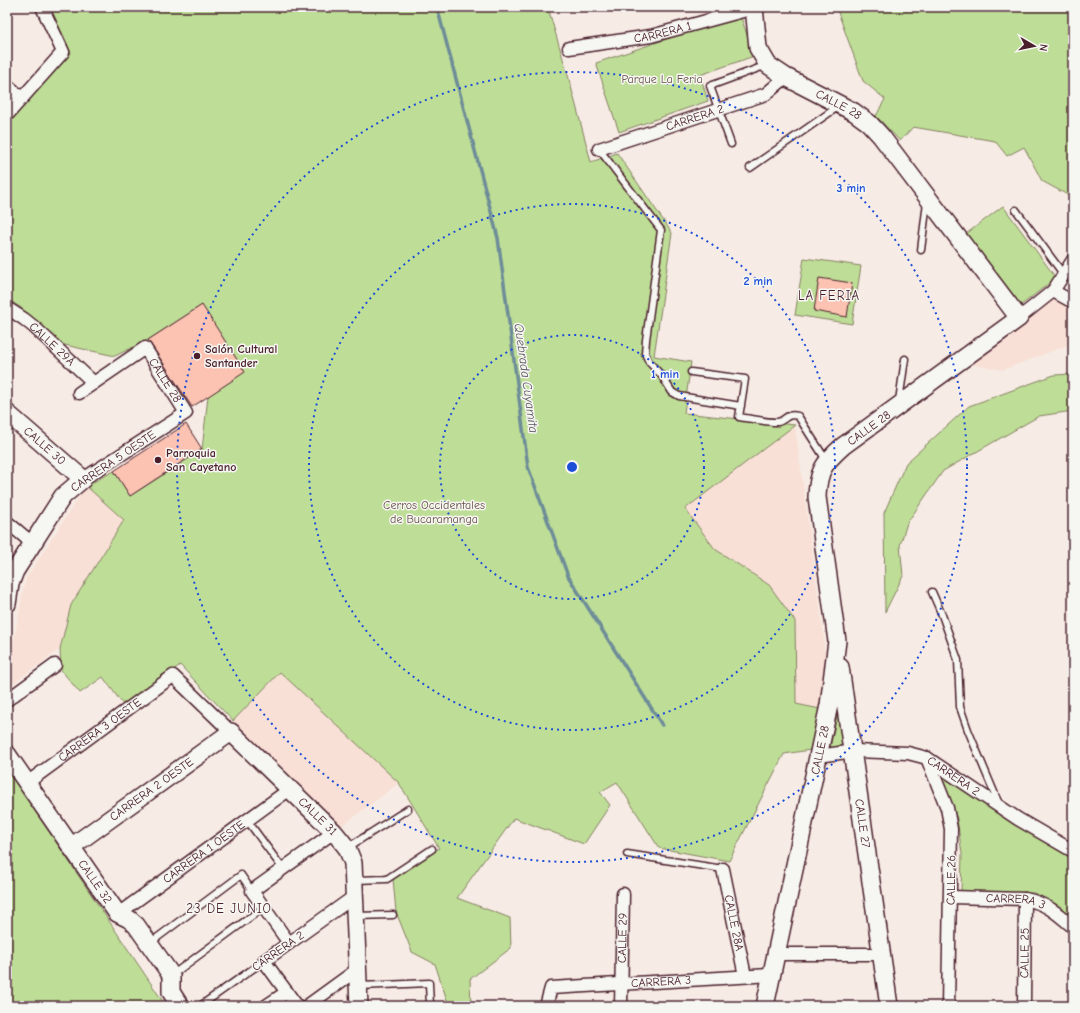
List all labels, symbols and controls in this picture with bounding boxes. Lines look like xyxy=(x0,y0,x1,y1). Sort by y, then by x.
street label: CARRERA 1 xyxy=(633,18,693,45)
north arrow xyxy=(1014,26,1054,66)
text: N xyxy=(1036,43,1050,52)
park label: Parque La Feria xyxy=(621,72,703,86)
street label: CALLE 28 xyxy=(813,87,865,122)
street label: CARRERA 2 xyxy=(664,101,726,133)
text: 3 min xyxy=(836,181,866,195)
text: 2 min xyxy=(743,274,773,288)
district label: LA FERIA xyxy=(798,288,860,303)
street label: CALLE 29A xyxy=(27,319,78,369)
water label: Quebrada Cuyamita xyxy=(511,322,542,434)
place label: Salón Cultural Santander xyxy=(205,342,277,370)
marker: Salón Cultural Santander xyxy=(192,351,202,361)
street label: CALLE 28 xyxy=(146,355,185,405)
text: 1 min xyxy=(651,367,679,381)
street label: CALLE 28 xyxy=(845,408,893,448)
street label: CALLE 30 xyxy=(21,424,69,468)
street label: CARRERA 5 OESTE xyxy=(68,427,158,495)
place label: Parroquia San Cayetano xyxy=(166,446,236,474)
marker: Parroquia San Cayetano xyxy=(153,455,163,465)
centre of rings xyxy=(565,460,579,474)
park label: Cerros Occidentales de Bucaramanga xyxy=(383,498,485,526)
street label: CARRERA 3 OESTE xyxy=(55,695,144,765)
street label: CALLE 28 xyxy=(808,724,832,776)
street label: CARRERA 2 xyxy=(925,753,983,798)
street label: CARRERA 2 OESTE xyxy=(107,755,196,824)
street label: CALLE 31 xyxy=(296,794,340,838)
street label: CALLE 27 xyxy=(852,798,873,849)
street label: CARRERA 1 OESTE xyxy=(160,817,247,886)
street label: CALLE 26 xyxy=(944,855,958,905)
street label: CALLE 32 xyxy=(75,857,115,906)
street label: CARRERA 3 xyxy=(986,891,1048,912)
street label: CALLE 28A xyxy=(721,893,747,952)
district label: 23 DE JUNIO xyxy=(186,901,272,916)
street label: CALLE 29 xyxy=(615,913,630,963)
street label: CARRERA 2 xyxy=(249,928,307,974)
street label: CALLE 25 xyxy=(1017,928,1032,978)
street label: CARRERA 3 xyxy=(631,973,692,990)

